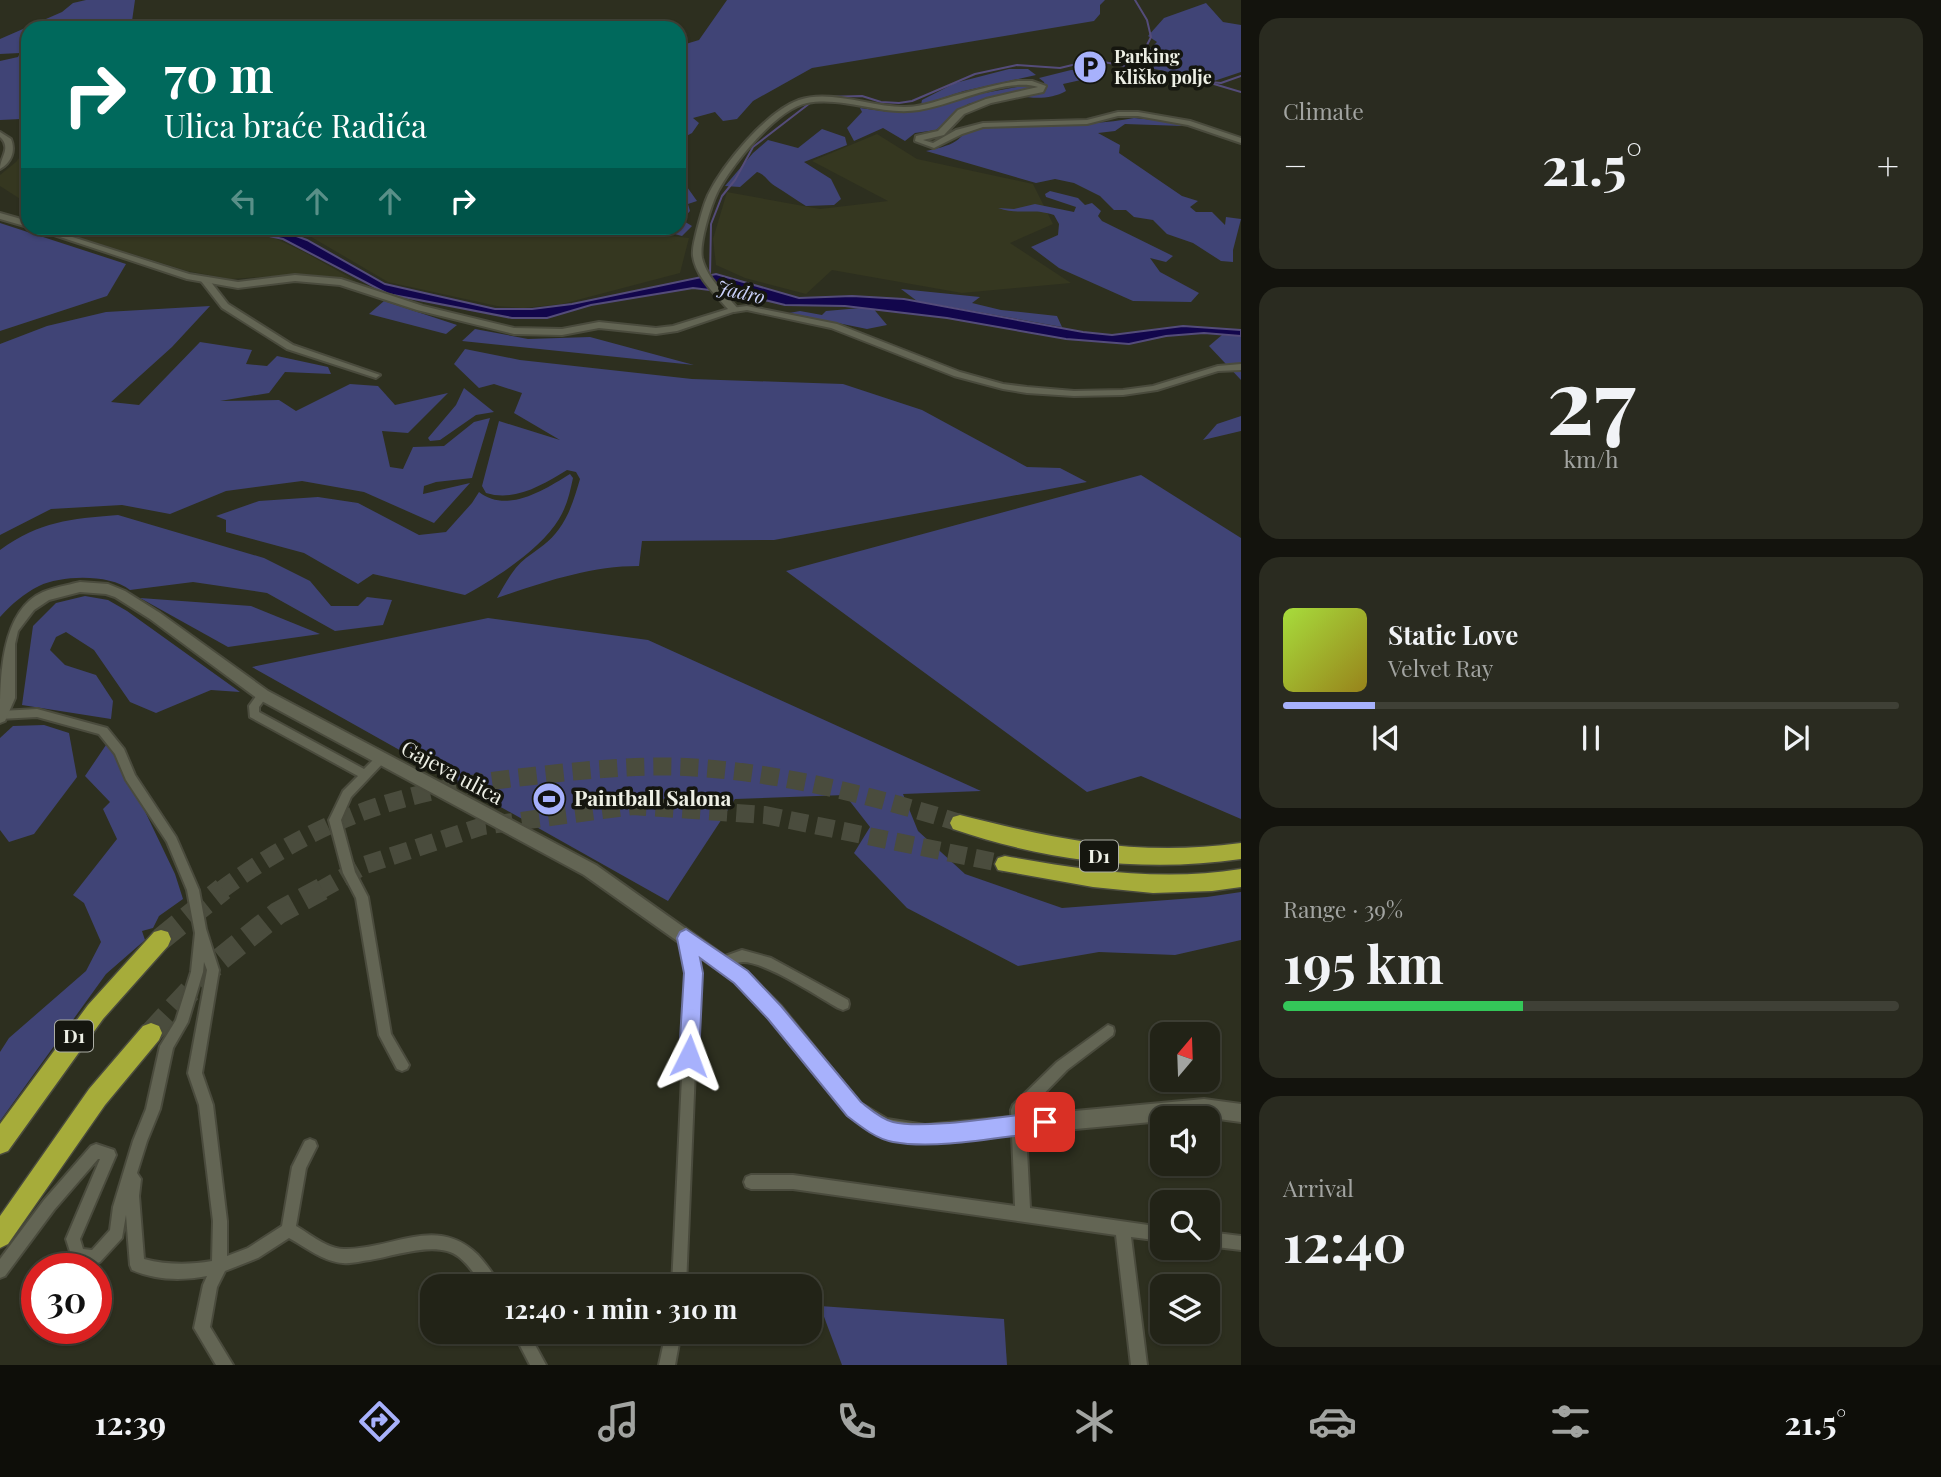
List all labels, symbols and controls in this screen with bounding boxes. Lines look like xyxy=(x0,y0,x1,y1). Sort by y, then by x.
text: 70 m xyxy=(164,40,274,105)
place label: Parking Kliško polje xyxy=(1114,44,1212,89)
parking icon: Parking Kliško polje xyxy=(1071,48,1109,86)
icon: right xyxy=(49,49,140,140)
text: Climate xyxy=(1283,95,1364,126)
text: Ulica braće Radića xyxy=(164,103,427,146)
text: 21.5° xyxy=(1542,130,1642,199)
text: − xyxy=(1283,139,1308,190)
text: + xyxy=(1877,139,1899,190)
icon: left xyxy=(225,182,263,220)
icon: ahead xyxy=(298,182,336,220)
icon: ahead xyxy=(371,182,409,220)
icon: right xyxy=(444,182,482,220)
water label: Jadro xyxy=(715,273,768,309)
text: 27 xyxy=(1547,337,1636,458)
text: km/h xyxy=(1563,443,1619,474)
text: Static Love xyxy=(1388,617,1518,652)
text: Velvet Ray xyxy=(1388,652,1493,683)
icon: previous xyxy=(1367,719,1405,757)
icon: pause xyxy=(1572,719,1610,757)
icon: next xyxy=(1777,719,1815,757)
street label: Gajeva ulica xyxy=(397,733,509,810)
sports icon: Paintball Salona xyxy=(530,780,568,818)
place label: Paintball Salona xyxy=(574,783,731,811)
road number: D1 xyxy=(1080,841,1118,872)
text: Range · 39% xyxy=(1283,893,1403,924)
text: 195 km xyxy=(1283,928,1444,997)
position arrow xyxy=(652,1019,726,1093)
road number: D1 xyxy=(55,1020,93,1052)
north arrow xyxy=(1150,1022,1220,1092)
map controls xyxy=(1150,1022,1220,1344)
pin xyxy=(1015,1092,1075,1152)
icon: arrive xyxy=(1026,1103,1064,1141)
button: sound xyxy=(1150,1106,1220,1176)
text: Arrival xyxy=(1283,1172,1354,1203)
button: search xyxy=(1150,1190,1220,1260)
text: 12:40 xyxy=(1283,1207,1406,1276)
speed limit sign: 30 xyxy=(21,1253,112,1344)
button: layers xyxy=(1150,1274,1220,1344)
text: 12:40 · 1 min · 310 m xyxy=(505,1291,737,1326)
icon: directions xyxy=(355,1397,404,1446)
icon: music xyxy=(594,1397,643,1446)
icon: phone xyxy=(832,1397,881,1446)
icon: climate xyxy=(1070,1397,1119,1446)
icon: car xyxy=(1308,1397,1357,1446)
icon: filters xyxy=(1546,1397,1595,1446)
text: 12:39 xyxy=(95,1400,166,1443)
text: 21.5° xyxy=(1785,1400,1846,1443)

